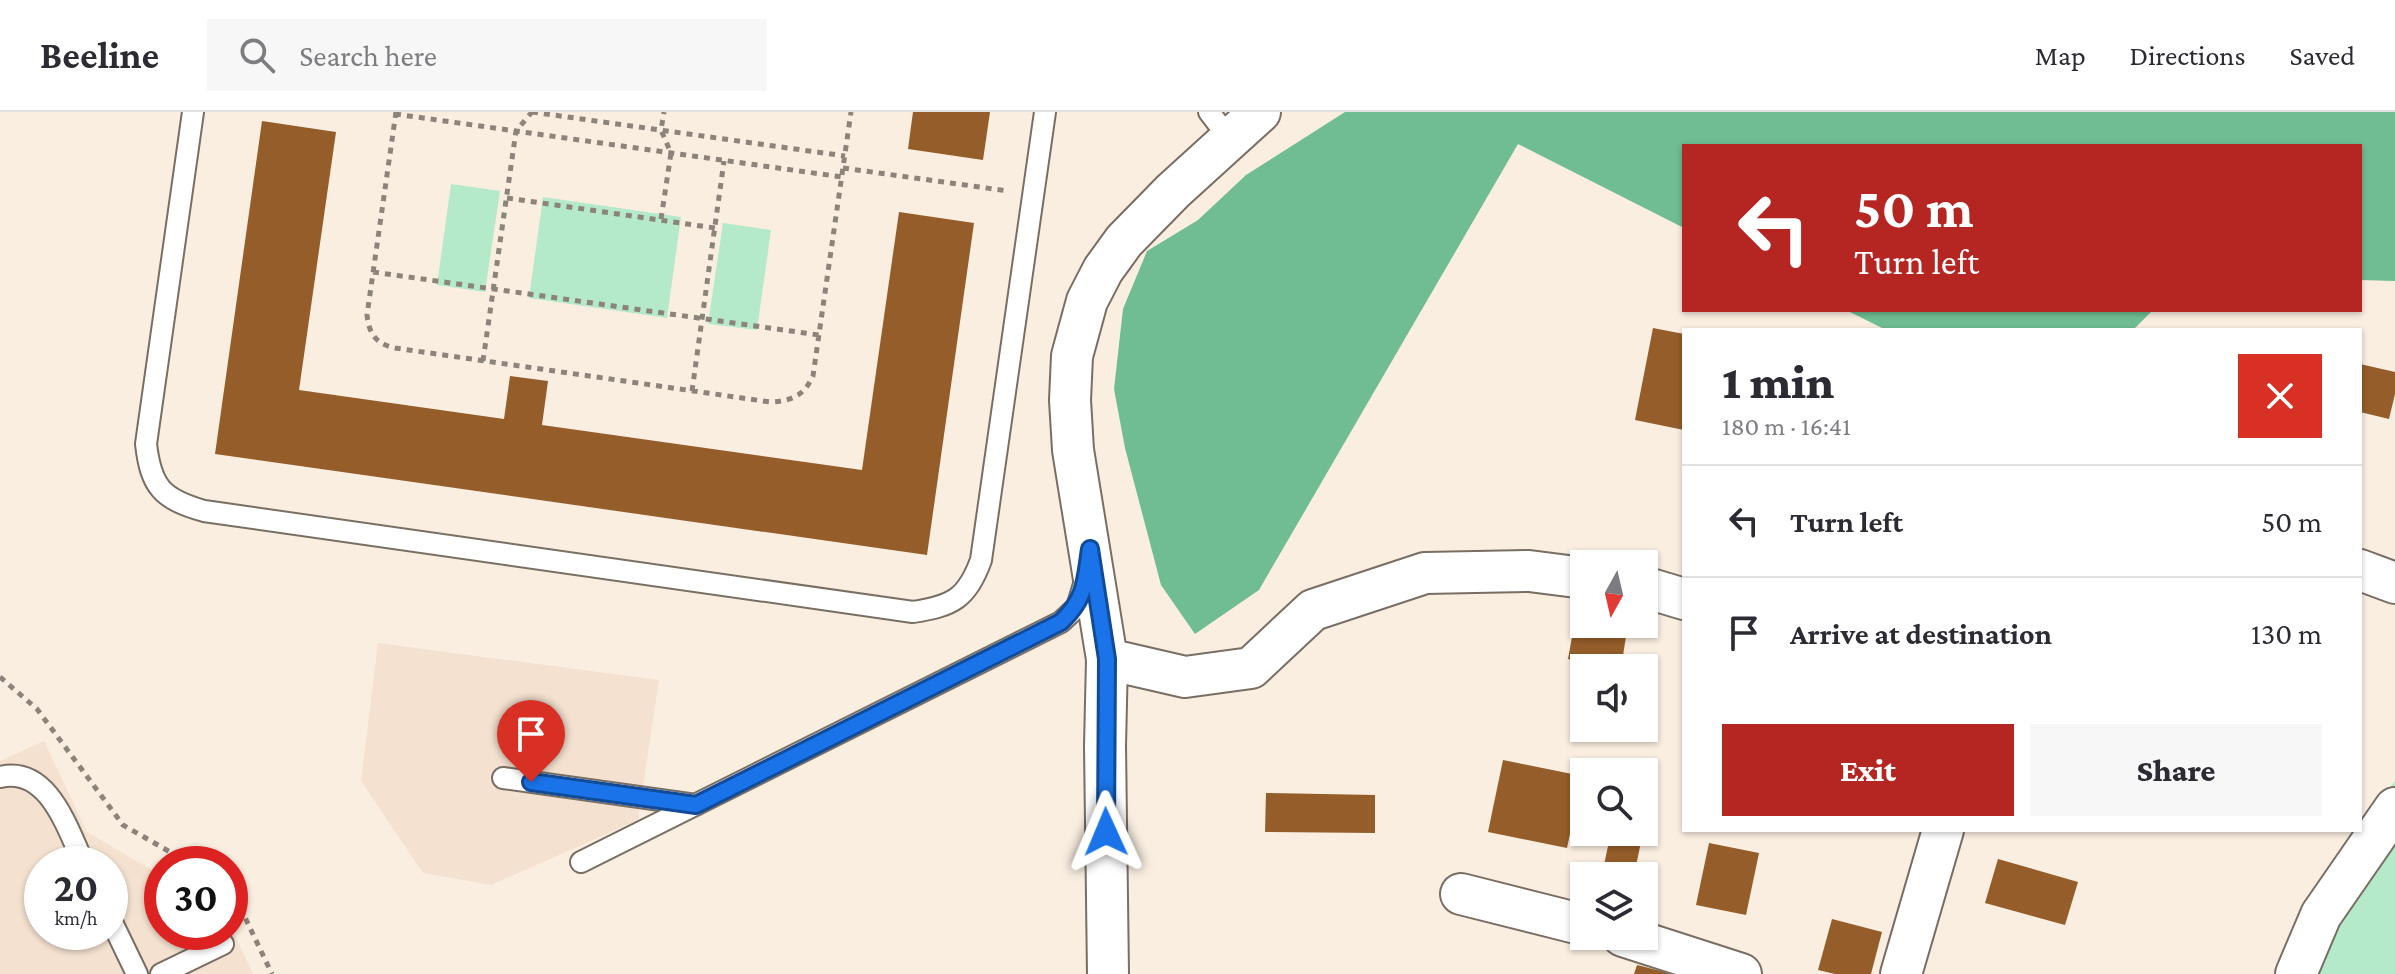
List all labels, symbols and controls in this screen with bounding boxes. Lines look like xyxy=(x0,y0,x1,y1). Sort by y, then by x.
search box xyxy=(207,19,767,91)
icon: search xyxy=(235,33,279,77)
text: Beeline xyxy=(40,34,159,76)
text: Search here xyxy=(299,39,437,72)
text: Map xyxy=(2035,40,2086,71)
text: Directions xyxy=(2130,40,2245,71)
text: Saved xyxy=(2289,40,2355,71)
icon: left xyxy=(1722,176,1826,280)
text: 50 m xyxy=(1854,177,1974,239)
text: Turn left xyxy=(1854,242,1979,282)
button: close xyxy=(2238,354,2322,438)
text: 1 min xyxy=(1722,355,1834,408)
text: 180 m · 16:41 xyxy=(1722,412,1851,441)
icon: left xyxy=(1722,499,1766,543)
text: Turn left xyxy=(1790,505,1903,538)
text: 50 m xyxy=(2261,505,2322,538)
north arrow xyxy=(1570,550,1658,638)
map controls xyxy=(1570,550,1658,950)
icon: arrive xyxy=(1722,611,1766,655)
text: Arrive at destination xyxy=(1790,617,2052,650)
text: 130 m xyxy=(2251,617,2322,650)
button: sound xyxy=(1570,654,1658,742)
pin xyxy=(497,700,565,782)
icon: arrive xyxy=(509,712,553,756)
button: Exit xyxy=(1722,724,2014,816)
button: Share xyxy=(2030,724,2322,816)
button: search xyxy=(1570,758,1658,846)
position arrow xyxy=(1064,790,1148,874)
speed limit sign: 30 xyxy=(144,846,248,950)
button: layers xyxy=(1570,862,1658,950)
text: 20 xyxy=(54,865,98,910)
text: km/h xyxy=(54,907,98,929)

